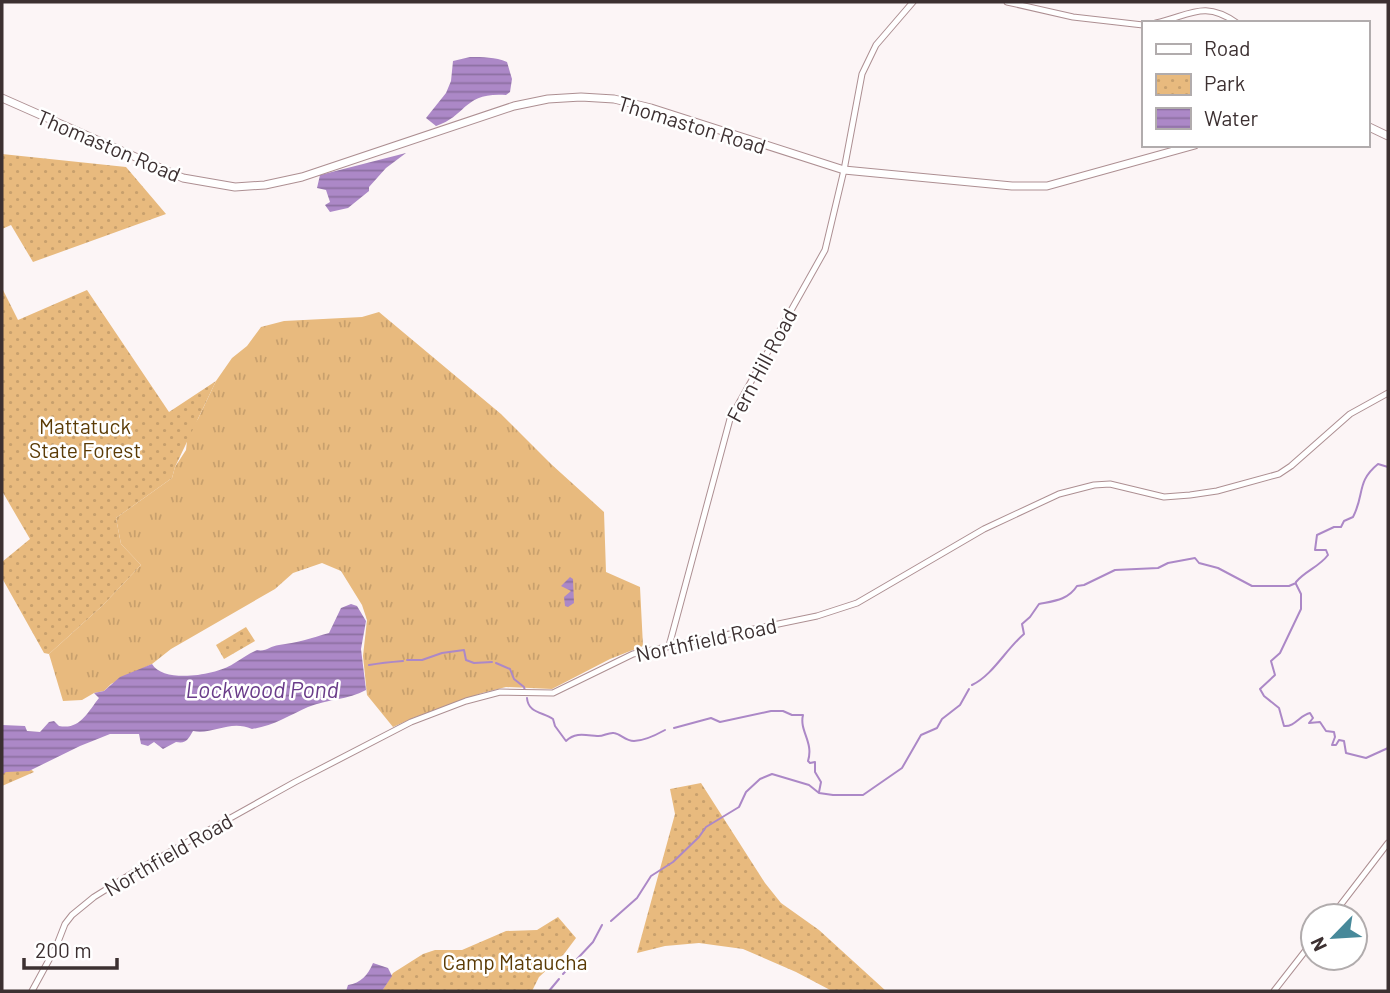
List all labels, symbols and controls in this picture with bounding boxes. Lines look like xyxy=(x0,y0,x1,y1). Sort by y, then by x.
legend xyxy=(1142,21,1369,147)
text: Road xyxy=(1204,35,1250,60)
text: Park xyxy=(1204,70,1245,95)
street label: Thomaston Road xyxy=(615,90,769,158)
street label: Thomaston Road xyxy=(33,104,185,186)
text: Water xyxy=(1204,105,1259,130)
street label: Fern Hill Road xyxy=(721,304,801,426)
park label: Mattatuck State Forest xyxy=(29,413,141,462)
street label: Northfield Road xyxy=(633,612,779,666)
water label: Lockwood Pond xyxy=(185,675,339,703)
street label: Northfield Road xyxy=(100,807,236,901)
north arrow xyxy=(1299,902,1369,972)
scale bar xyxy=(24,926,117,970)
text: N xyxy=(1305,934,1331,955)
text: 200 m xyxy=(35,937,92,962)
park label: Camp Mataucha xyxy=(443,949,587,974)

